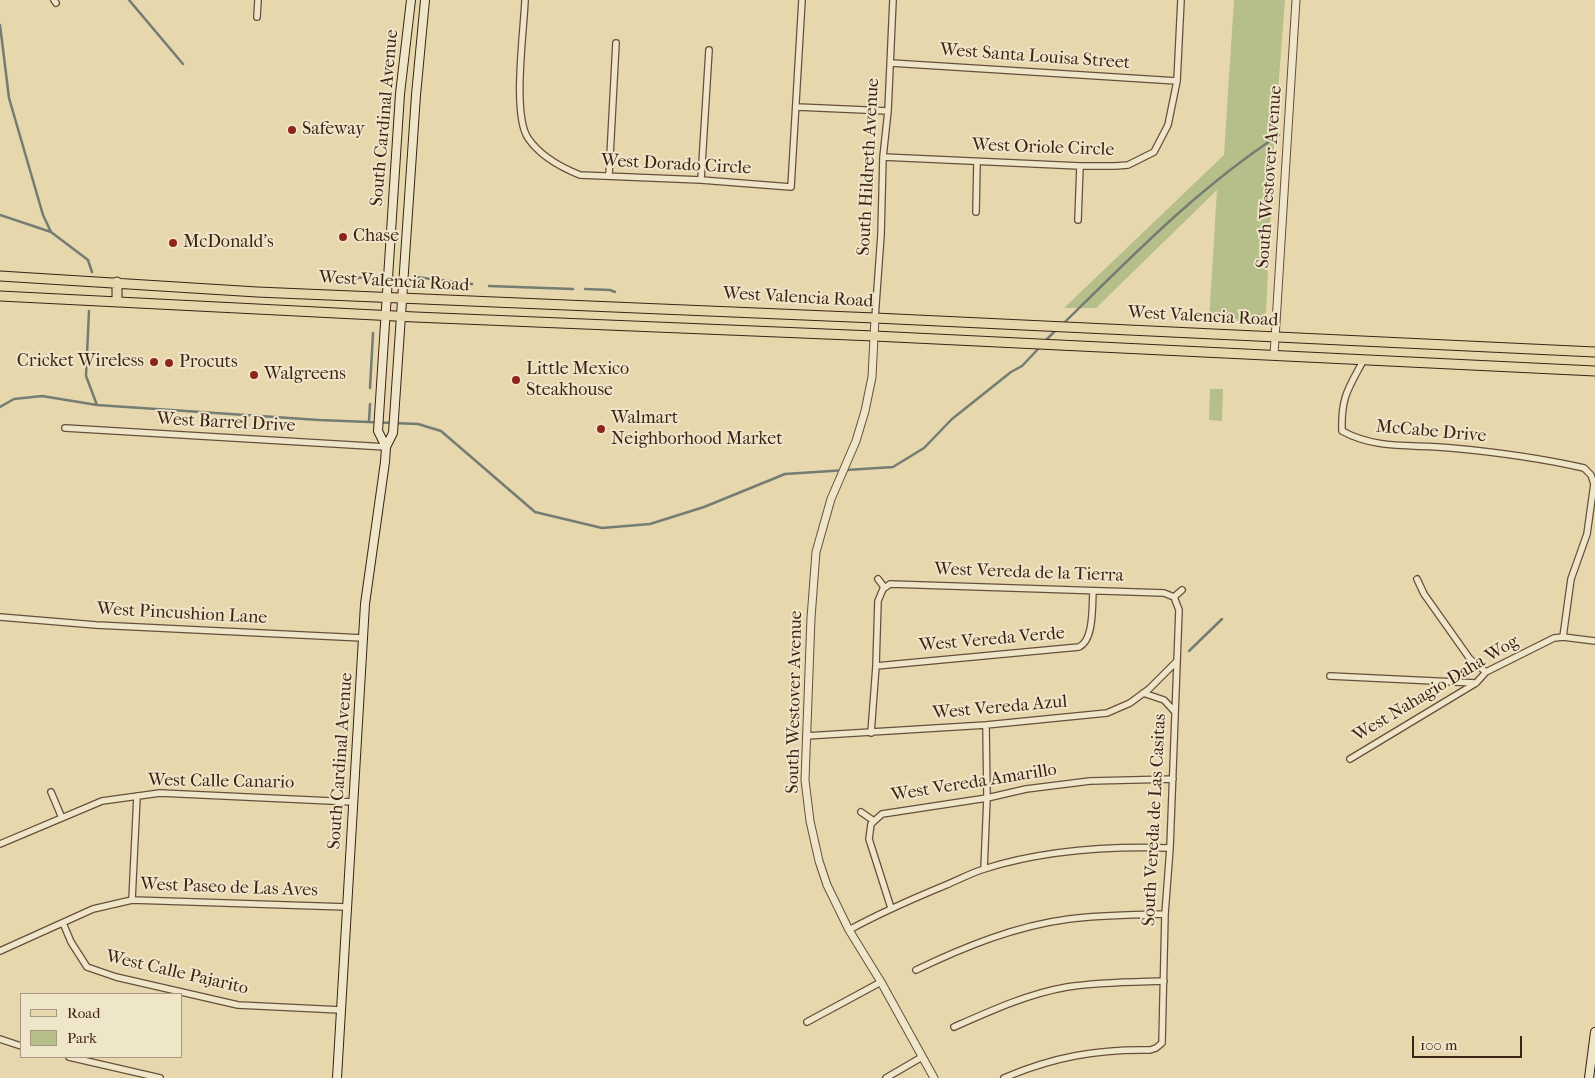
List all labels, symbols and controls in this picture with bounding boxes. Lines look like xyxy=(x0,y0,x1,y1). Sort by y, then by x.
street label: South Cardinal Avenue xyxy=(367,29,403,207)
street label: West Santa Louisa Street xyxy=(939,40,1131,74)
street label: South Hildreth Avenue xyxy=(854,78,884,256)
street label: South Westover Avenue xyxy=(1253,85,1287,269)
place label: Safeway xyxy=(302,119,365,141)
marker: Safeway xyxy=(286,124,298,136)
street label: West Oriole Circle xyxy=(971,135,1115,161)
street label: West Dorado Circle xyxy=(600,150,752,180)
place label: Chase xyxy=(353,226,399,248)
marker: Chase xyxy=(337,231,349,243)
place label: McDonald's xyxy=(183,232,274,254)
marker: McDonald's xyxy=(167,237,179,249)
street label: West Valencia Road xyxy=(318,267,470,297)
street label: West Valencia Road xyxy=(722,283,874,313)
street label: West Valencia Road xyxy=(1127,302,1279,332)
place label: Cricket Wireless xyxy=(17,351,144,373)
place label: Procuts xyxy=(179,352,238,374)
marker: Cricket Wireless xyxy=(148,356,160,368)
marker: Procuts xyxy=(163,357,175,369)
place label: Little Mexico Steakhouse xyxy=(526,359,629,402)
place label: Walgreens xyxy=(264,364,346,386)
marker: Walgreens xyxy=(248,369,260,381)
marker: Little Mexico Steakhouse xyxy=(510,374,522,386)
place label: Walmart Neighborhood Market xyxy=(611,408,783,450)
street label: West Barrel Drive xyxy=(156,409,296,437)
street label: McCabe Drive xyxy=(1375,416,1487,448)
marker: Walmart Neighborhood Market xyxy=(595,423,607,435)
street label: West Vereda de la Tierra xyxy=(934,559,1124,587)
street label: West Pincushion Lane xyxy=(96,599,268,629)
street label: South Westover Avenue xyxy=(783,610,807,794)
street label: West Vereda Verde xyxy=(918,623,1066,657)
street label: West Nahagio Daha Wog xyxy=(1349,631,1523,747)
street label: South Cardinal Avenue xyxy=(324,672,358,850)
street label: West Vereda Azul xyxy=(932,691,1068,725)
street label: South Vereda de Las Casitas xyxy=(1139,713,1171,927)
street label: West Vereda Amarillo xyxy=(890,759,1058,807)
street label: West Calle Canario xyxy=(148,770,294,794)
street label: West Paseo de Las Aves xyxy=(140,874,318,902)
street label: West Calle Pajarito xyxy=(104,946,250,1000)
legend xyxy=(20,993,182,1058)
text: Road xyxy=(67,1004,100,1022)
scale bar xyxy=(1415,1026,1525,1058)
text: Park xyxy=(67,1029,97,1047)
text: 100 m xyxy=(1420,1036,1458,1054)

